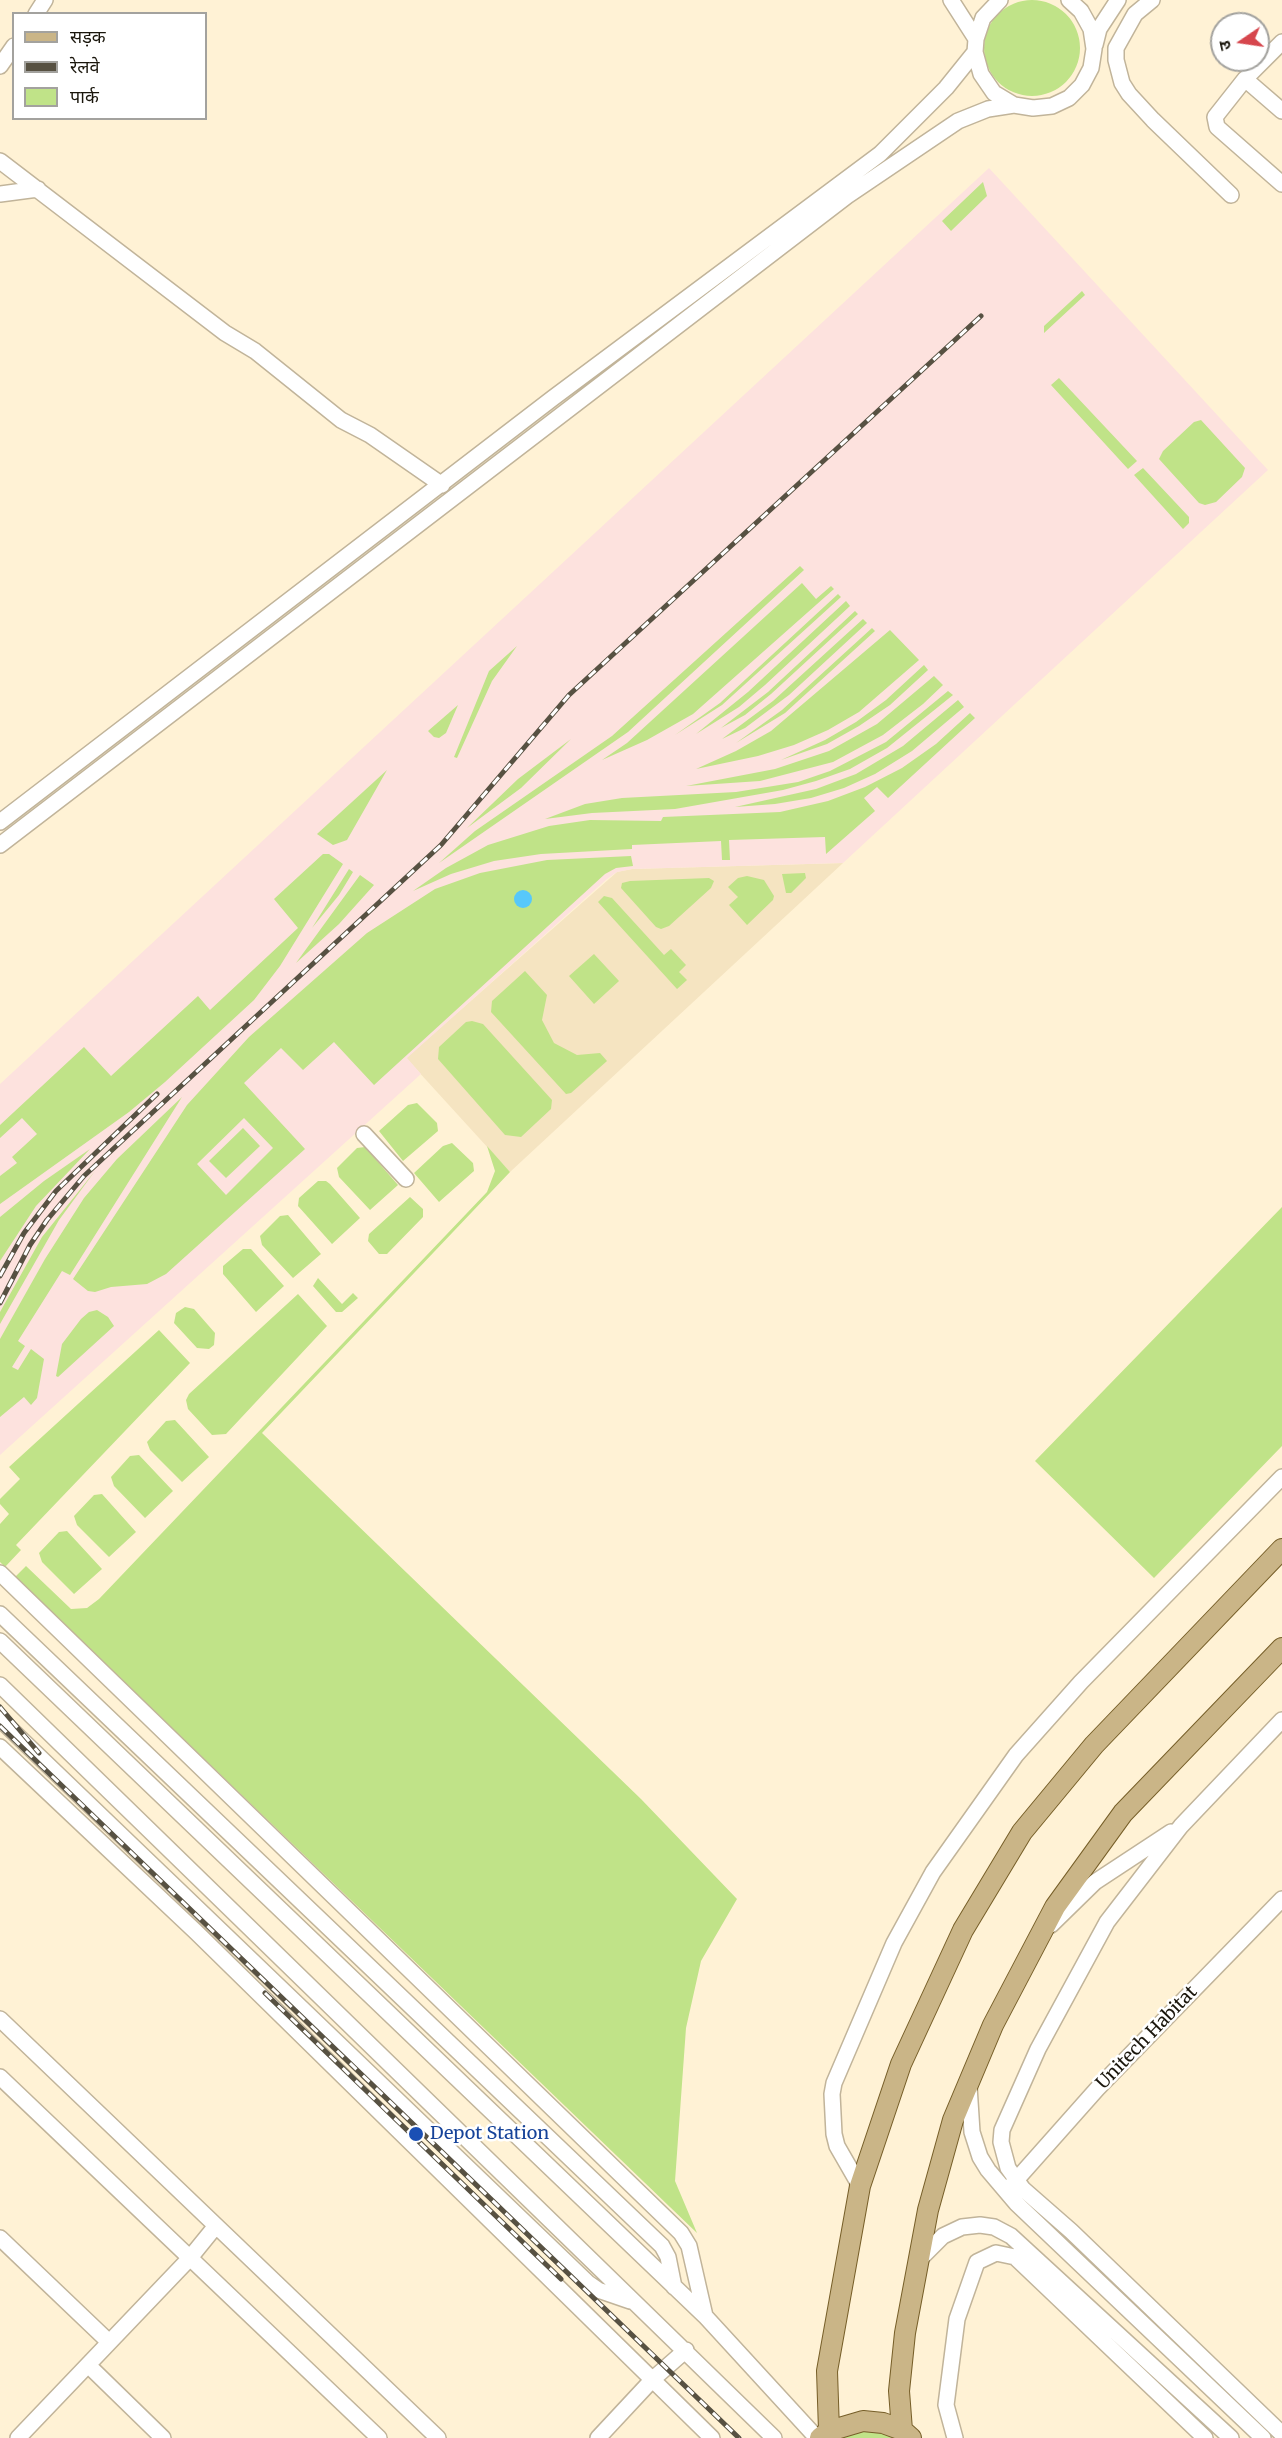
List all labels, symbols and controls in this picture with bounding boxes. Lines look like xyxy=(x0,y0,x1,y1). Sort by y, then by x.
legend xyxy=(12,12,207,120)
north arrow xyxy=(1210,12,1270,72)
text: सड़क xyxy=(70,25,106,48)
text: उ xyxy=(1214,39,1235,52)
text: रेलवे xyxy=(70,55,100,78)
text: पार्क xyxy=(70,85,99,108)
street label: Unitech Habitat xyxy=(1092,1982,1202,2094)
place label: Depot Station xyxy=(430,2123,549,2145)
marker: Depot Station xyxy=(407,2125,425,2143)

